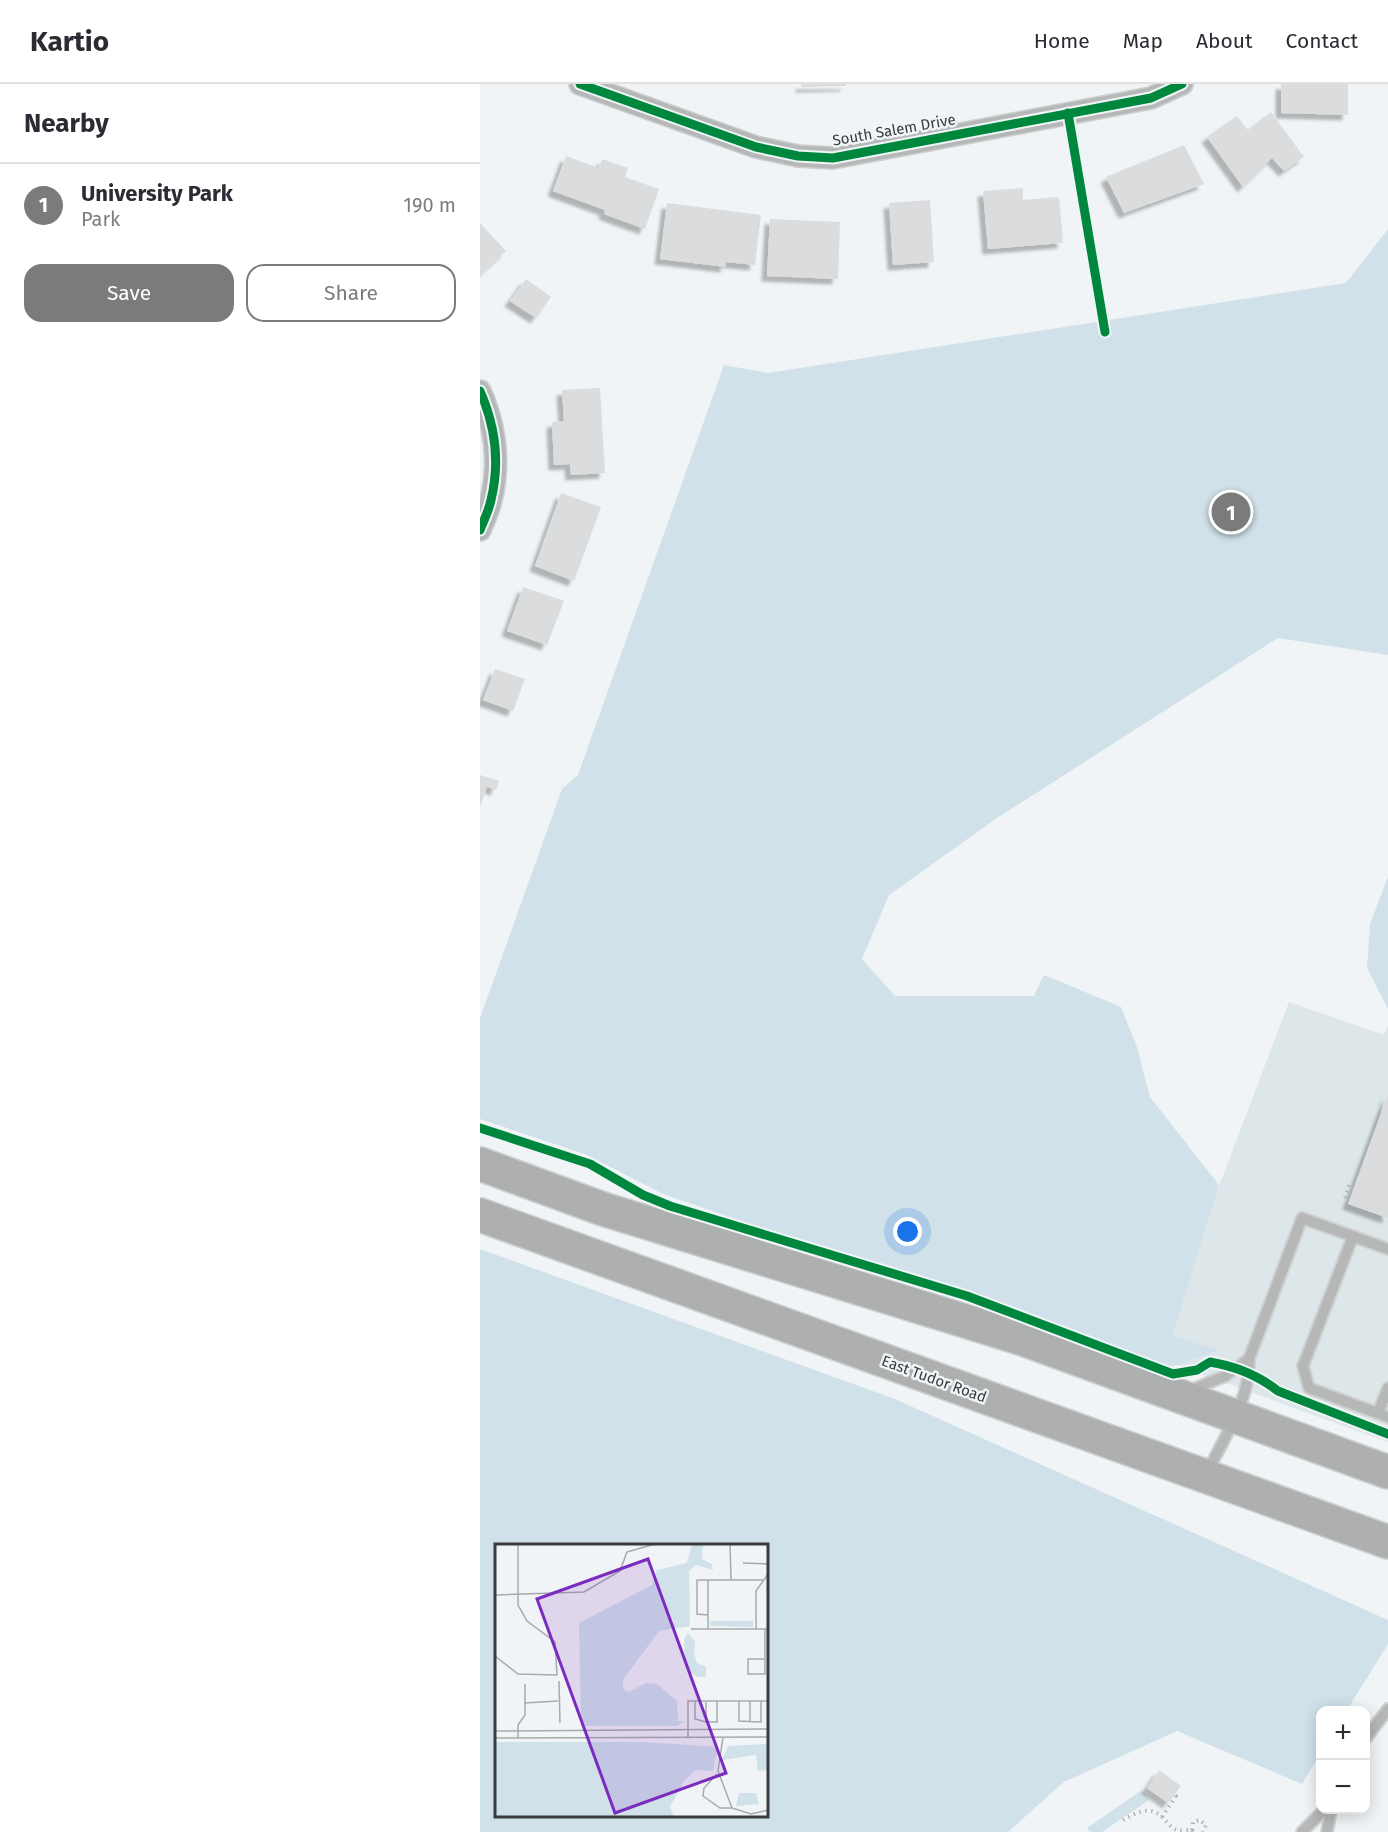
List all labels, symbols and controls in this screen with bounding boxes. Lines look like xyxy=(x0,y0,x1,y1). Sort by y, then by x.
text: Kartio xyxy=(30,25,109,58)
text: Home xyxy=(1034,28,1090,54)
text: Map xyxy=(1123,28,1163,54)
text: About xyxy=(1196,28,1253,54)
text: Contact xyxy=(1286,28,1358,54)
text: Nearby xyxy=(24,108,109,139)
street label: South Salem Drive xyxy=(831,110,957,150)
text: University Park xyxy=(81,180,233,207)
text: 1 xyxy=(39,193,48,217)
text: 190 m xyxy=(403,193,456,217)
text: Park xyxy=(81,207,120,231)
button: Save xyxy=(24,264,234,322)
button: Share xyxy=(246,264,456,322)
pin: 1 xyxy=(1212,490,1251,534)
your location xyxy=(893,1217,922,1246)
street label: East Tudor Road xyxy=(879,1352,989,1406)
inset map xyxy=(495,1544,768,1817)
map controls xyxy=(1316,1706,1370,1814)
button: + xyxy=(1316,1706,1370,1760)
button: − xyxy=(1316,1760,1370,1814)

